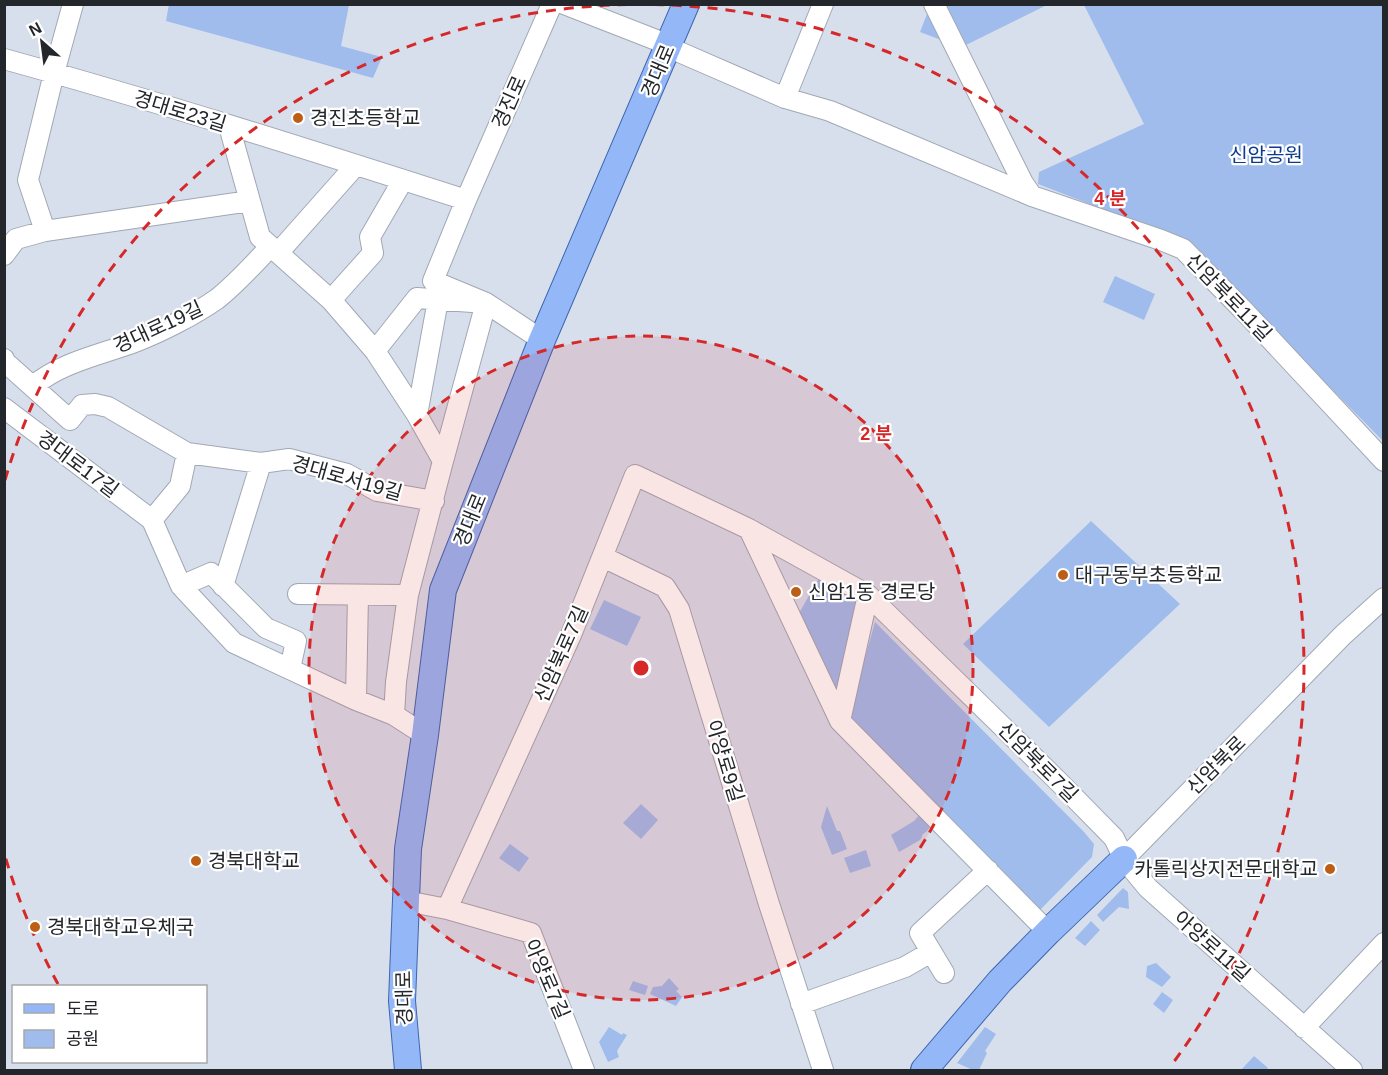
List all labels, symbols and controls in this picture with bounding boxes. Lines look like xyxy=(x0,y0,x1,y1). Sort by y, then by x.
north arrow xyxy=(12,12,72,72)
text: N xyxy=(26,19,44,39)
street label: 경대로 xyxy=(637,41,679,101)
street label: 경진로 xyxy=(488,72,530,132)
street label: 경대로23길 xyxy=(131,86,229,136)
place label: 경진초등학교 xyxy=(310,107,420,129)
marker: 경진초등학교 xyxy=(291,111,305,125)
park label: 신암공원 xyxy=(1229,144,1303,166)
text: 4 분 xyxy=(1094,189,1126,209)
street label: 신암북로11길 xyxy=(1182,249,1276,345)
street label: 경대로19길 xyxy=(110,297,206,357)
text: 2 분 xyxy=(860,424,892,444)
street label: 경대로17길 xyxy=(33,426,123,502)
street label: 경대로서19길 xyxy=(289,452,405,504)
street label: 경대로 xyxy=(449,490,491,550)
place label: 대구동부초등학교 xyxy=(1075,564,1222,586)
marker: 대구동부초등학교 xyxy=(1056,568,1070,582)
place label: 신암1동 경로당 xyxy=(808,581,935,603)
marker: 신암1동 경로당 xyxy=(789,585,803,599)
street label: 신암북로7길 xyxy=(530,602,592,706)
centre of rings xyxy=(631,658,651,678)
street label: 아양로9길 xyxy=(702,717,748,805)
street label: 신암북로7길 xyxy=(994,718,1082,806)
street label: 신암북로 xyxy=(1182,731,1250,799)
place label: 경북대학교 xyxy=(208,850,300,872)
marker: 경북대학교 xyxy=(189,854,203,868)
place label: 카톨릭상지전문대학교 xyxy=(1134,858,1318,880)
marker: 카톨릭상지전문대학교 xyxy=(1323,862,1337,876)
street label: 아양로11길 xyxy=(1170,906,1254,986)
place label: 경북대학교우체국 xyxy=(47,916,194,938)
marker: 경북대학교우체국 xyxy=(28,920,42,934)
street label: 아양로7길 xyxy=(520,936,574,1022)
street label: 경대로 xyxy=(393,970,415,1026)
legend xyxy=(12,985,207,1063)
text: 도로 xyxy=(66,999,99,1019)
text: 공원 xyxy=(66,1029,99,1049)

